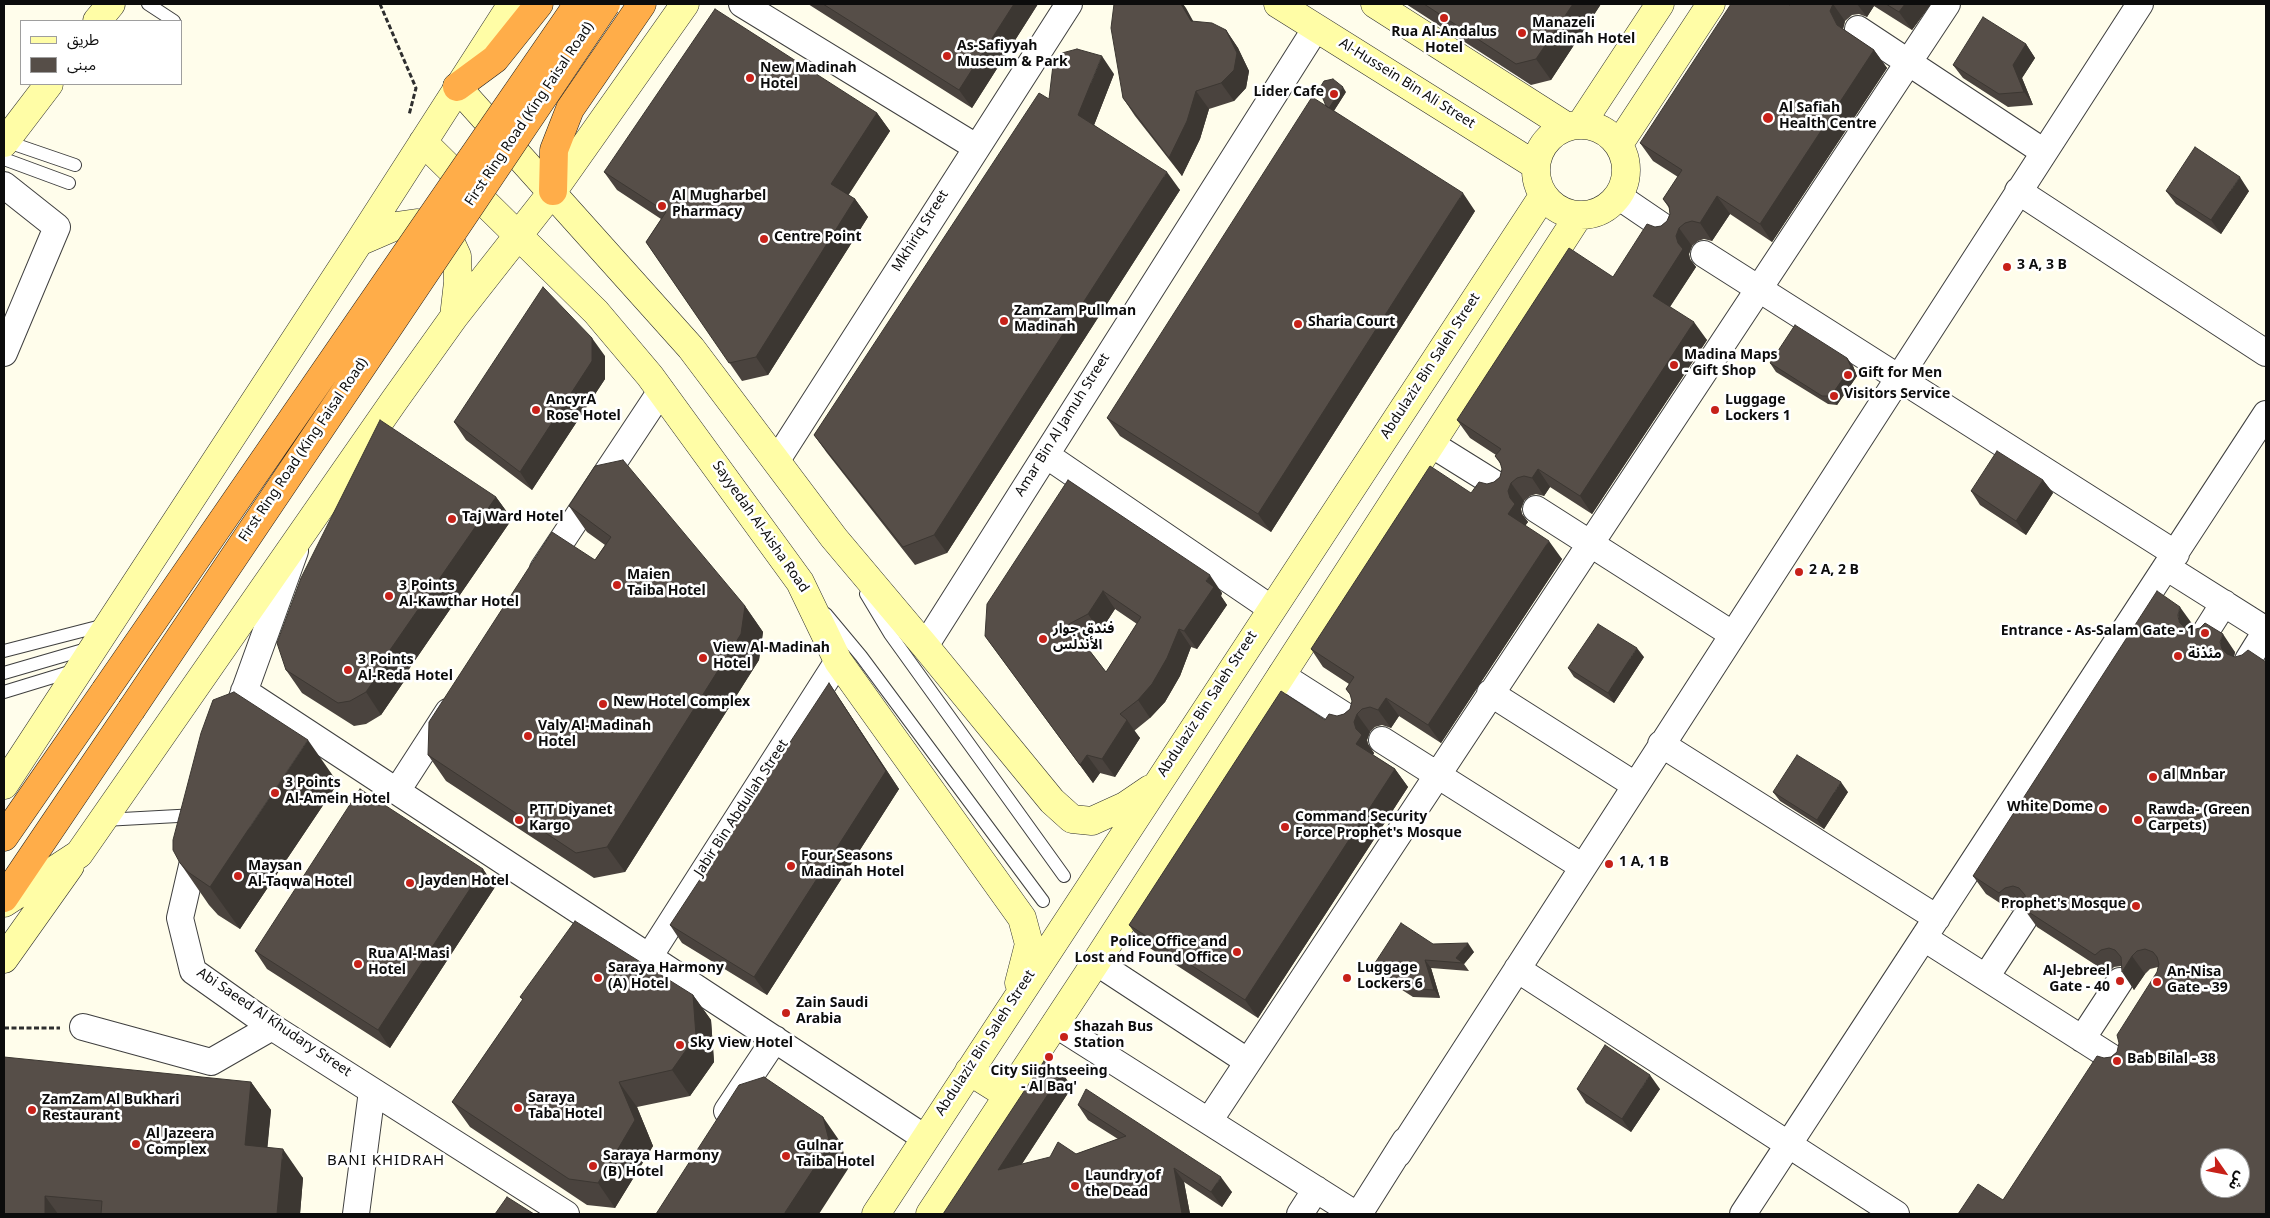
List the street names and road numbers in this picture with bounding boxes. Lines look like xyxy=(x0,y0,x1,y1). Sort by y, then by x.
street label: First Ring Road (King Faisal Road) xyxy=(463,20,599,210)
street label: Al-Hussein Bin Ali Street xyxy=(1335,36,1477,134)
street label: Mkhiriq Street xyxy=(890,188,954,276)
street label: Abdulaziz Bin Saleh Street xyxy=(1379,291,1485,443)
street label: Amar Bin Al Jamuh Street xyxy=(1013,351,1115,501)
street label: First Ring Road (King Faisal Road) xyxy=(237,356,373,546)
street label: Sayyedah Al-Aisha Road xyxy=(707,459,811,597)
street label: Abdulaziz Bin Saleh Street xyxy=(1156,629,1262,781)
street label: Jabir Bin Abdullah Street xyxy=(692,737,794,881)
street label: Abi Saeed Al Khudary Street xyxy=(193,966,353,1082)
street label: Abdulaziz Bin Saleh Street xyxy=(934,968,1040,1120)

